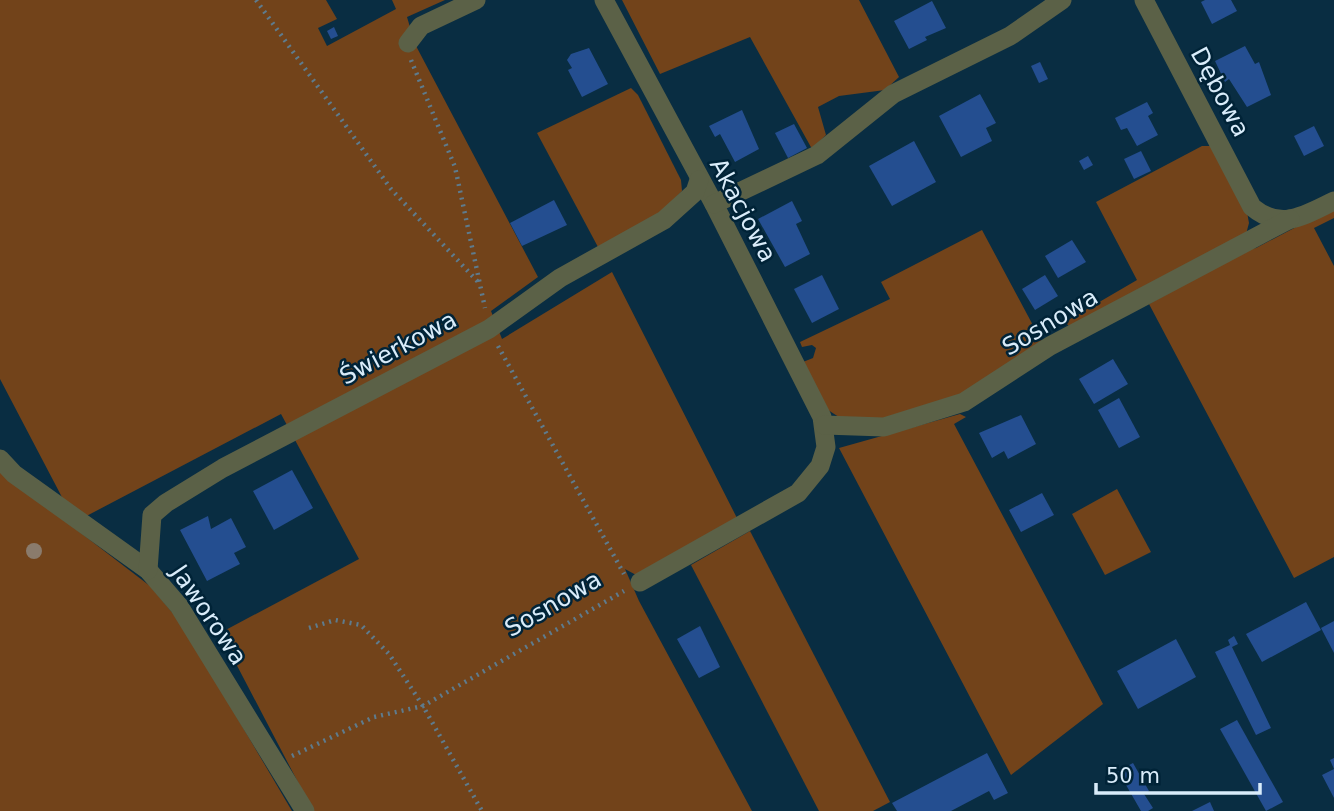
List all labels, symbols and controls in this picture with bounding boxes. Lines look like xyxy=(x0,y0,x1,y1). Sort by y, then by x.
street label: Dębowa xyxy=(1185,42,1255,142)
street label: Akacjowa xyxy=(704,153,782,267)
street label: Sosnowa xyxy=(997,283,1103,361)
street label: Świerkowa xyxy=(334,304,461,390)
street label: Jaworowa xyxy=(164,558,253,670)
street label: Sosnowa xyxy=(500,565,606,643)
scale bar xyxy=(1096,752,1260,796)
text: 50 m xyxy=(1106,764,1160,788)

